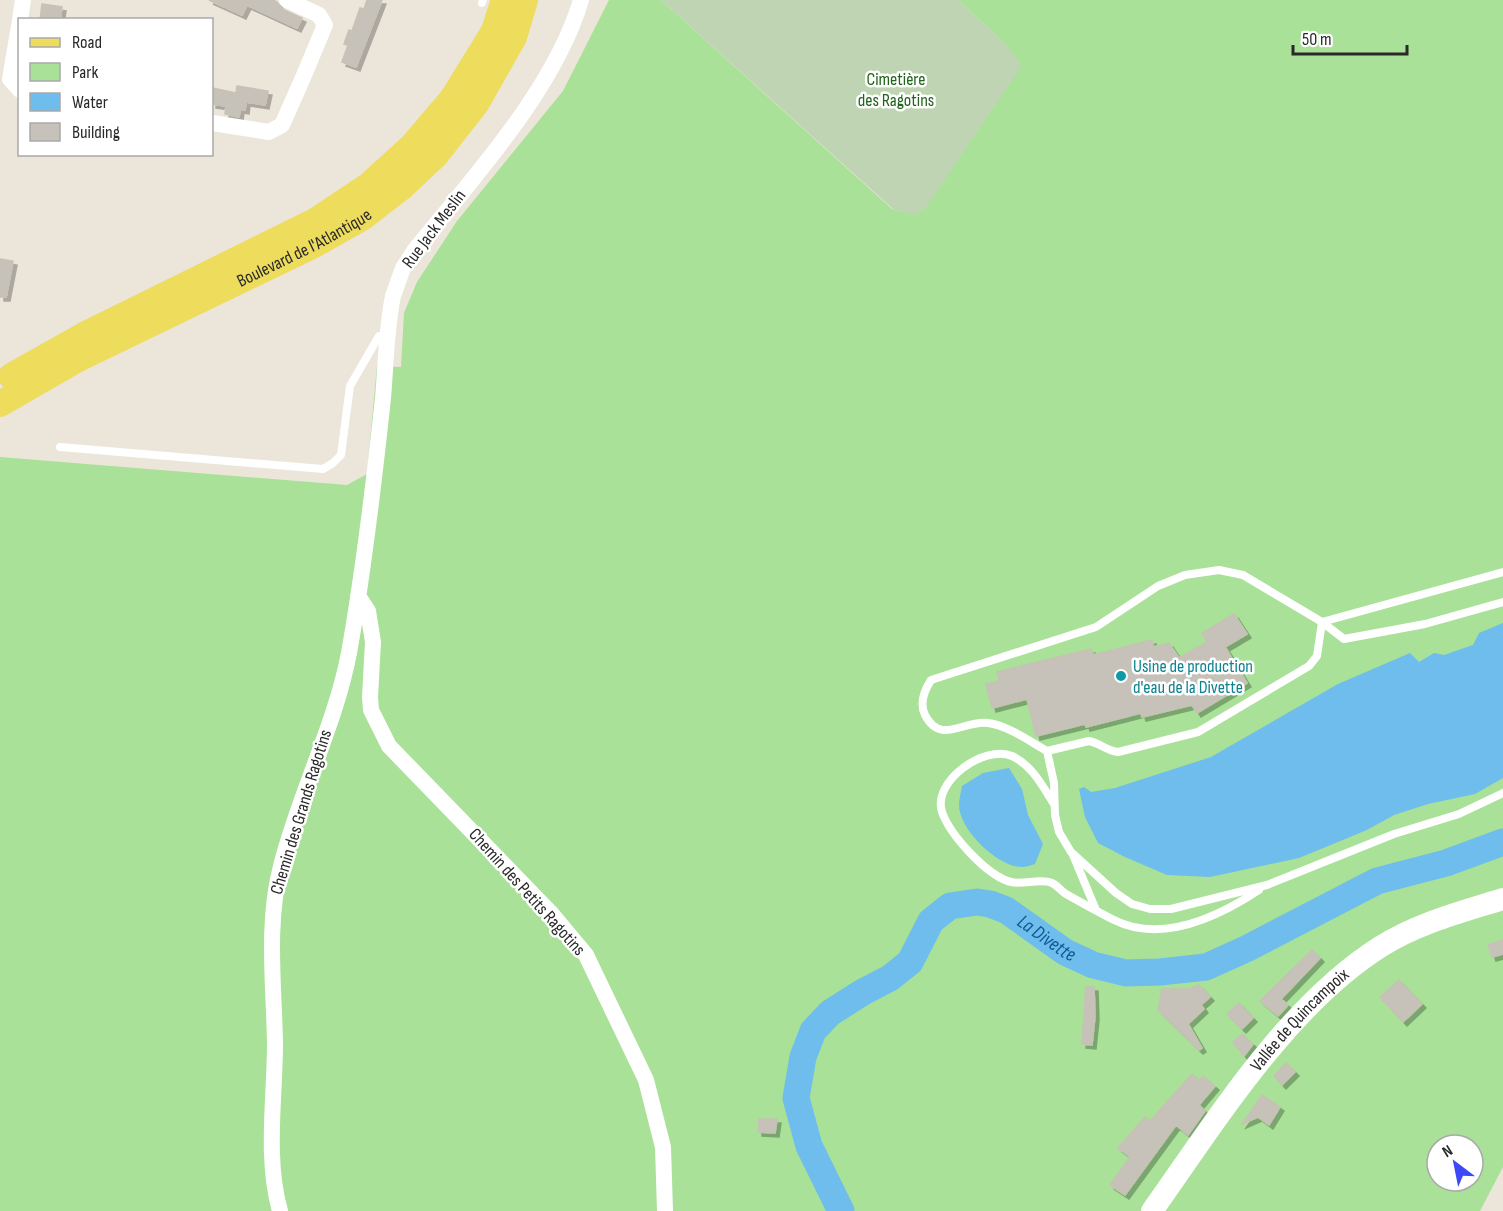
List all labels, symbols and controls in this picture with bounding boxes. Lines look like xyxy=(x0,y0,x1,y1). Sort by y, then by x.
legend xyxy=(18,18,213,156)
scale bar xyxy=(1293,18,1407,56)
text: 50 m xyxy=(1302,29,1332,50)
text: Road xyxy=(72,32,102,53)
text: Park xyxy=(72,62,98,83)
park label: Cimetière des Ragotins xyxy=(858,69,934,111)
text: Water xyxy=(72,92,108,113)
text: Building xyxy=(72,122,120,143)
street label: Rue Jack Meslin xyxy=(398,186,470,272)
street label: Boulevard de l'Atlantique xyxy=(233,204,376,291)
place label: Usine de production d'eau de la Divette xyxy=(1133,656,1253,698)
marker: Usine de production d'eau de la Divette xyxy=(1114,669,1128,683)
street label: Chemin des Grands Ragotins xyxy=(266,727,336,897)
street label: Chemin des Petits Ragotins xyxy=(464,824,590,960)
water label: La Divette xyxy=(1012,910,1080,967)
street label: Vallée de Quincampoix xyxy=(1246,963,1353,1075)
north arrow xyxy=(1425,1133,1485,1193)
text: N xyxy=(1439,1141,1457,1162)

